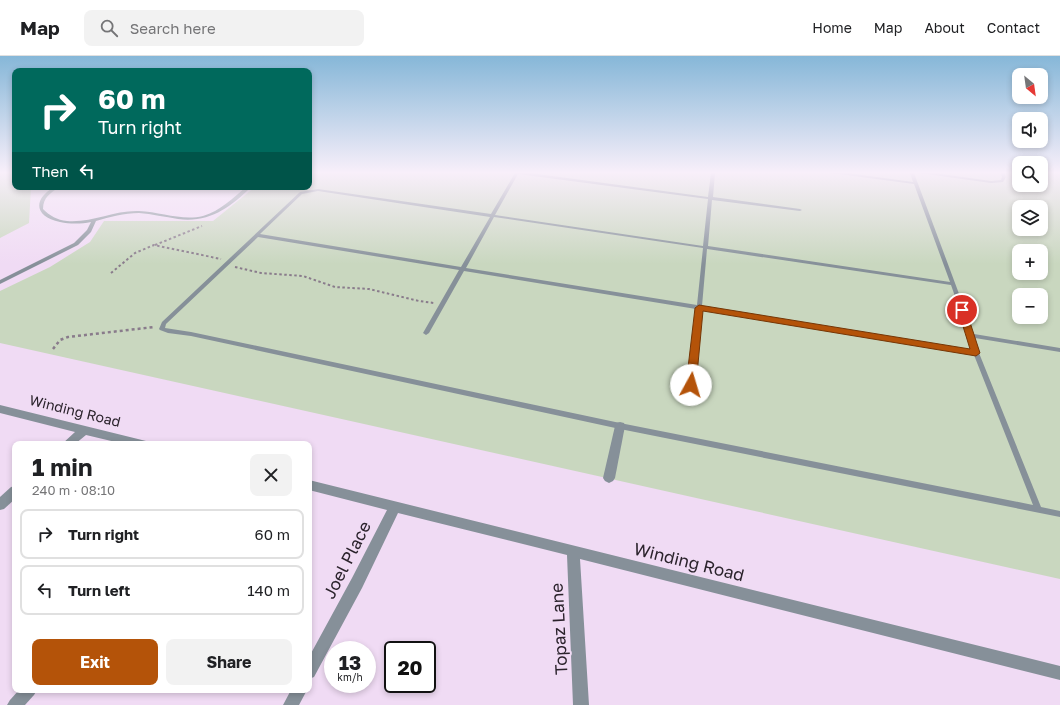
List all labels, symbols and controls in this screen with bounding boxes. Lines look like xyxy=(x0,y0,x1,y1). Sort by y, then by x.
search box xyxy=(84,10,364,46)
text: Map xyxy=(20,16,60,39)
icon: search xyxy=(98,17,120,39)
text: Search here xyxy=(130,19,216,37)
text: Home xyxy=(812,19,852,36)
text: Map xyxy=(874,19,902,36)
text: About xyxy=(924,19,965,36)
text: Contact xyxy=(987,19,1040,36)
north arrow xyxy=(1012,68,1048,104)
map controls xyxy=(1012,68,1048,324)
text: 60 m xyxy=(98,82,165,115)
icon: right xyxy=(32,84,84,136)
button: sound xyxy=(1012,112,1048,148)
text: Turn right xyxy=(98,116,182,138)
button: search xyxy=(1012,156,1048,192)
icon: left xyxy=(76,160,98,182)
text: Then xyxy=(32,162,68,180)
button: layers xyxy=(1012,200,1048,236)
button: + xyxy=(1012,244,1048,280)
button: − xyxy=(1012,288,1048,324)
pin xyxy=(945,293,979,327)
icon: arrive xyxy=(951,299,973,321)
position arrow xyxy=(670,364,712,406)
street label: Winding Road xyxy=(28,391,122,430)
text: 1 min xyxy=(32,452,92,481)
button: close xyxy=(250,454,292,496)
text: 240 m · 08:10 xyxy=(32,482,115,498)
street label: Joel Place xyxy=(318,517,375,602)
icon: right xyxy=(34,523,56,545)
text: Turn right xyxy=(68,525,139,543)
text: 60 m xyxy=(255,525,290,543)
street label: Winding Road xyxy=(632,538,747,585)
icon: left xyxy=(34,579,56,601)
text: Turn left xyxy=(68,581,130,599)
text: 140 m xyxy=(247,581,290,599)
street label: Topaz Lane xyxy=(546,582,571,676)
button: Exit xyxy=(32,639,158,685)
button: Share xyxy=(166,639,292,685)
speed limit sign: 20 xyxy=(384,641,436,693)
text: 13 xyxy=(339,650,361,674)
text: km/h xyxy=(337,671,363,683)

